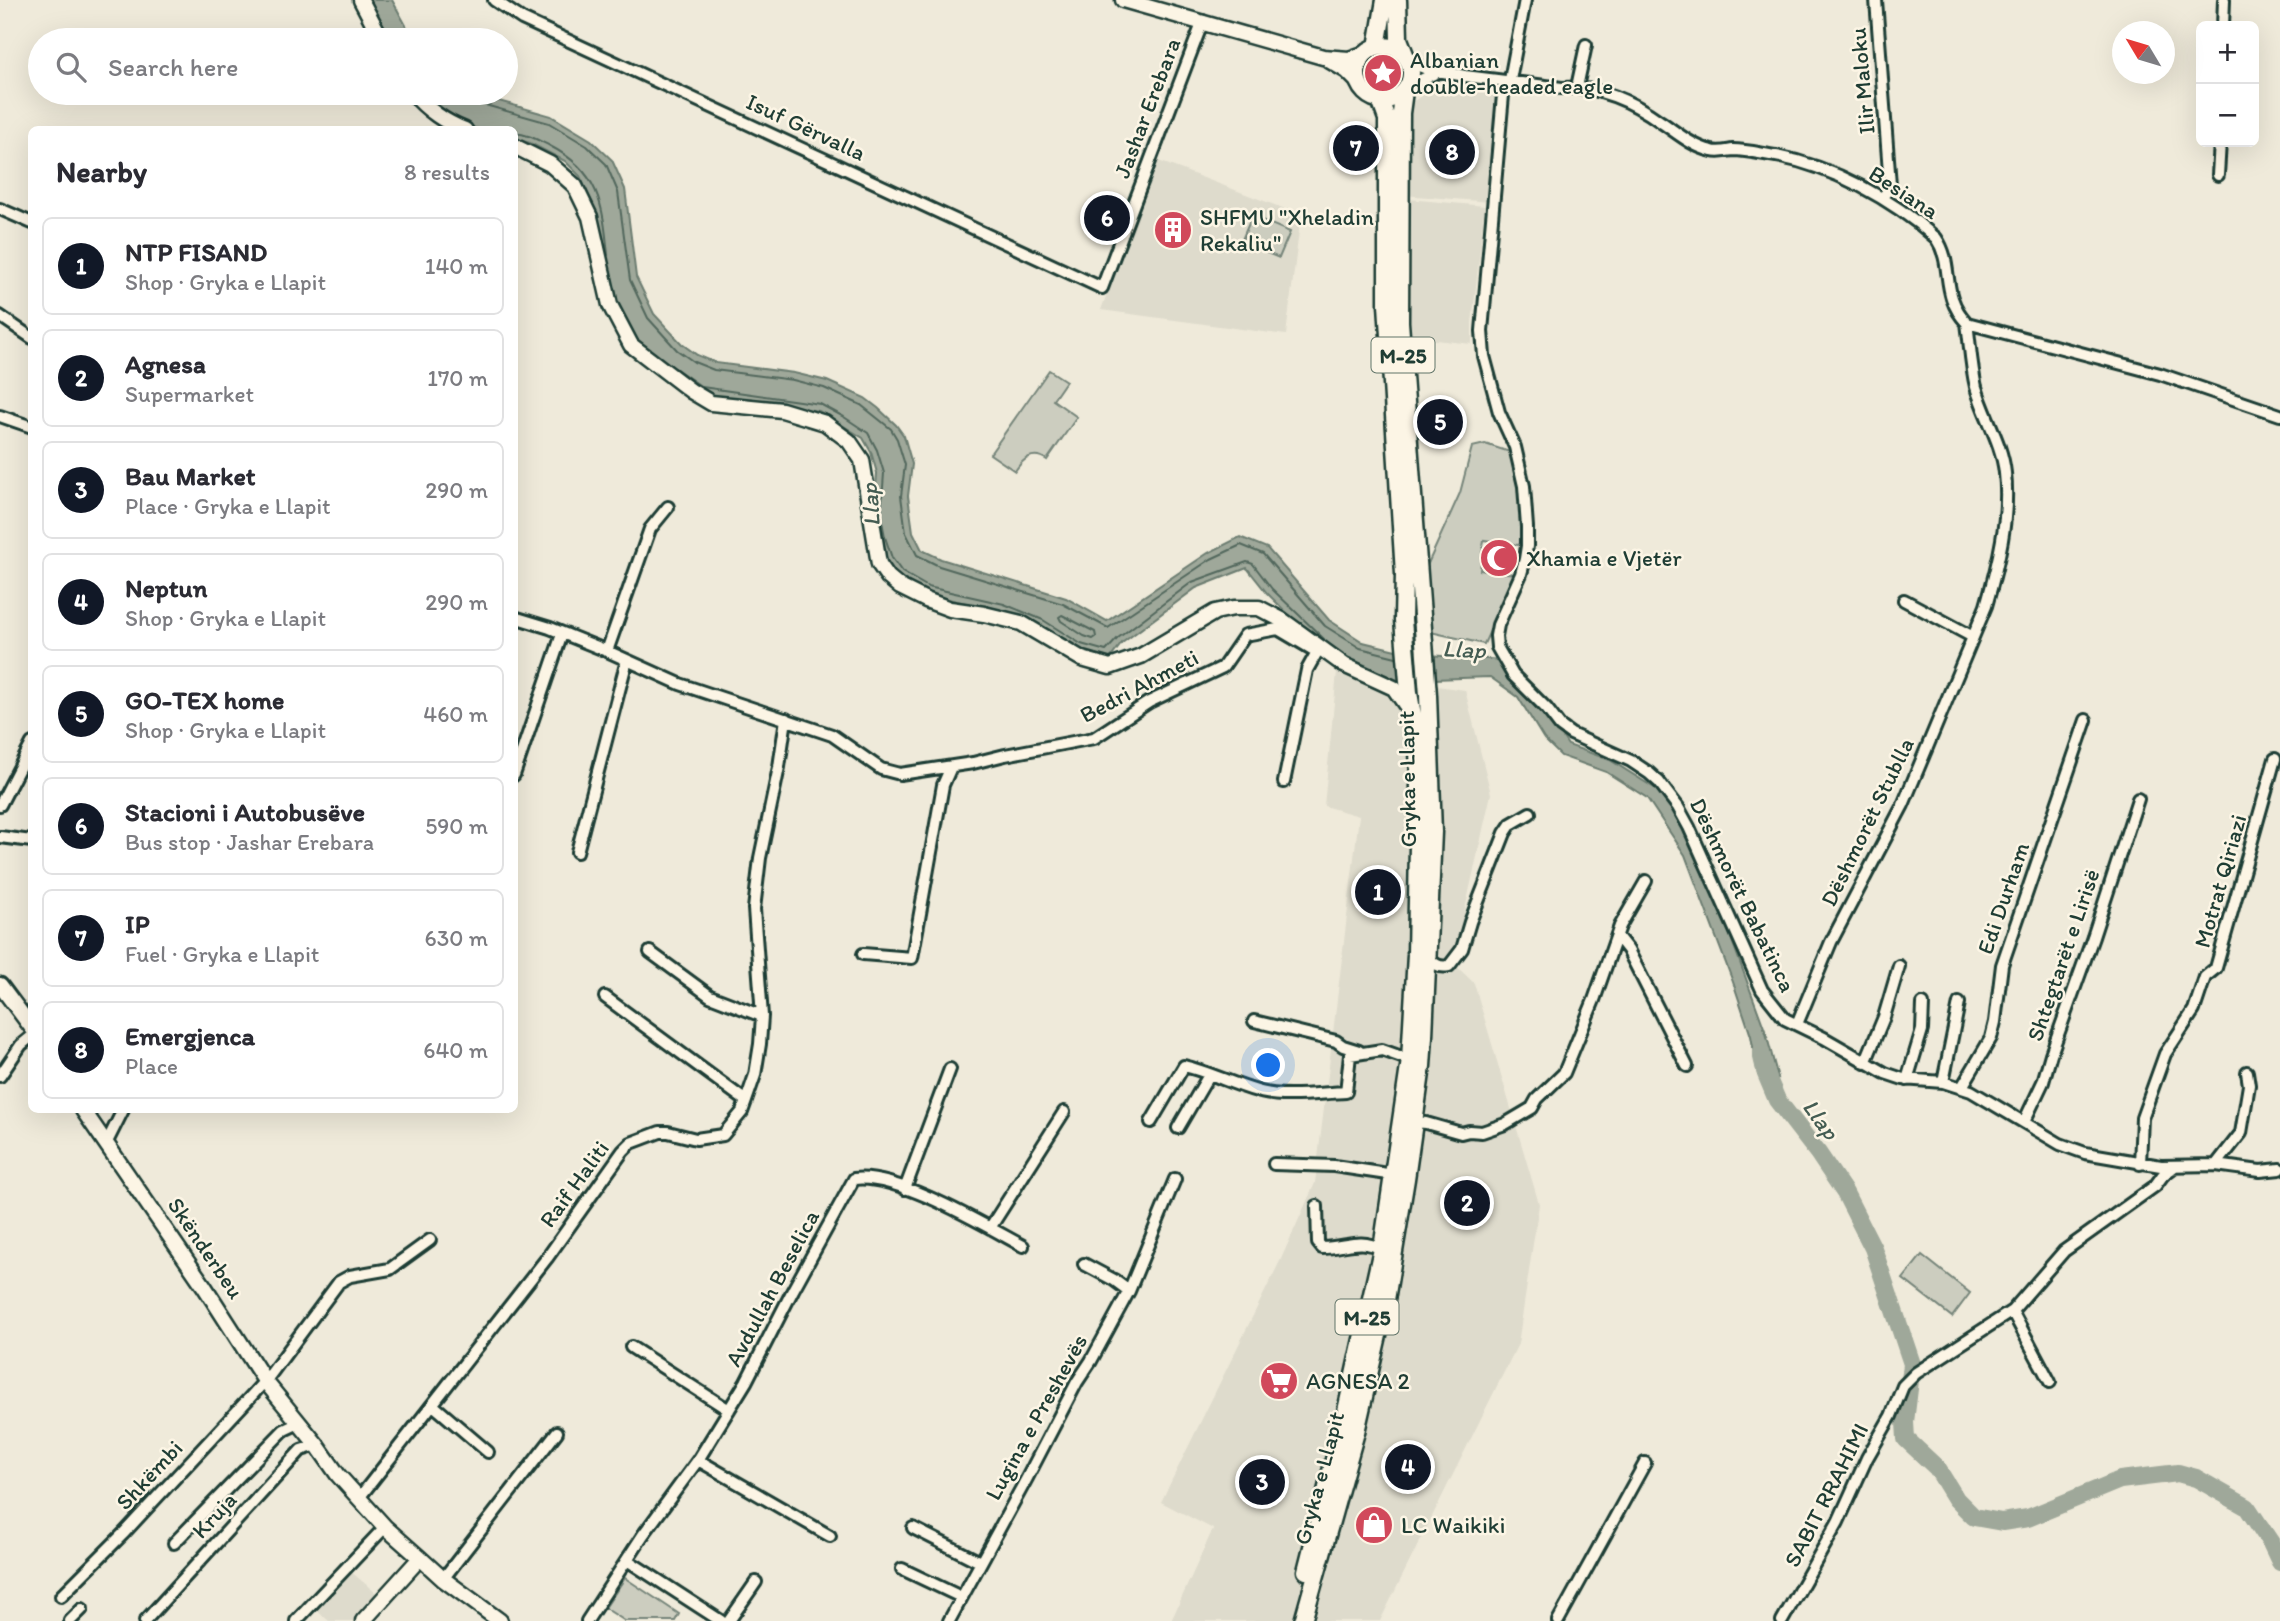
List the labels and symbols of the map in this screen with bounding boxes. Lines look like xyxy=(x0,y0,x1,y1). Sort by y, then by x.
north arrow xyxy=(2112,21,2175,84)
street label: Ilir Maloku xyxy=(1843,26,1881,136)
street label: Jashar Erebara xyxy=(1107,34,1187,182)
place label: Albanian double-headed eagle xyxy=(1410,46,1613,100)
place icon: Albanian double-headed eagle xyxy=(1362,52,1404,94)
street label: Isuf Gërvalla xyxy=(742,87,870,167)
pin: 7 xyxy=(1333,122,1379,174)
pin: 8 xyxy=(1429,126,1475,178)
street label: Besiana xyxy=(1864,159,1944,225)
pin: 6 xyxy=(1084,192,1130,244)
place label: SHFMU "Xheladin Rekaliu" xyxy=(1200,203,1374,257)
building icon: SHFMU "Xheladin Rekaliu" xyxy=(1152,209,1194,251)
road number: M-25 xyxy=(1372,338,1434,372)
pin: 5 xyxy=(1417,396,1463,448)
water label: Llap xyxy=(854,481,886,528)
mosque icon: Xhamia e Vjetër xyxy=(1478,537,1520,579)
place label: Xhamia e Vjetër xyxy=(1526,544,1682,572)
water label: Llap xyxy=(1442,633,1488,665)
street label: Bedri Ahmeti xyxy=(1075,643,1203,729)
street label: Gryka e Llapit xyxy=(1392,710,1422,848)
street label: Dëshmorët Stublla xyxy=(1814,733,1920,911)
street label: Dëshmorët Babatinca xyxy=(1684,793,1802,997)
street label: Motrat Qiriazi xyxy=(2188,811,2252,951)
street label: Edi Durham xyxy=(1971,838,2035,958)
street label: Shtegtarët e Lirisë xyxy=(2020,865,2106,1045)
pin: 1 xyxy=(1355,866,1401,918)
your location xyxy=(1251,1048,1285,1082)
water label: Llap xyxy=(1797,1093,1846,1146)
street label: Raif Haliti xyxy=(533,1135,615,1233)
pin: 2 xyxy=(1444,1177,1490,1229)
street label: Skënderbeu xyxy=(162,1192,250,1304)
street label: Avdullah Beselica xyxy=(719,1205,825,1371)
road number: M-25 xyxy=(1336,1300,1398,1334)
street label: Lugina e Preshevës xyxy=(979,1329,1093,1505)
supermarket icon: AGNESA 2 xyxy=(1258,1360,1300,1402)
place label: AGNESA 2 xyxy=(1306,1367,1410,1395)
street label: Gryka e Llapit xyxy=(1288,1408,1350,1548)
street label: SABIT RRAHIMI xyxy=(1778,1418,1874,1572)
street label: Shkëmbi xyxy=(110,1434,188,1516)
pin: 4 xyxy=(1385,1441,1431,1493)
pin: 3 xyxy=(1239,1456,1285,1508)
street label: Kruja xyxy=(186,1486,242,1544)
shop icon: LC Waikiki xyxy=(1353,1504,1395,1546)
place label: LC Waikiki xyxy=(1401,1511,1505,1539)

